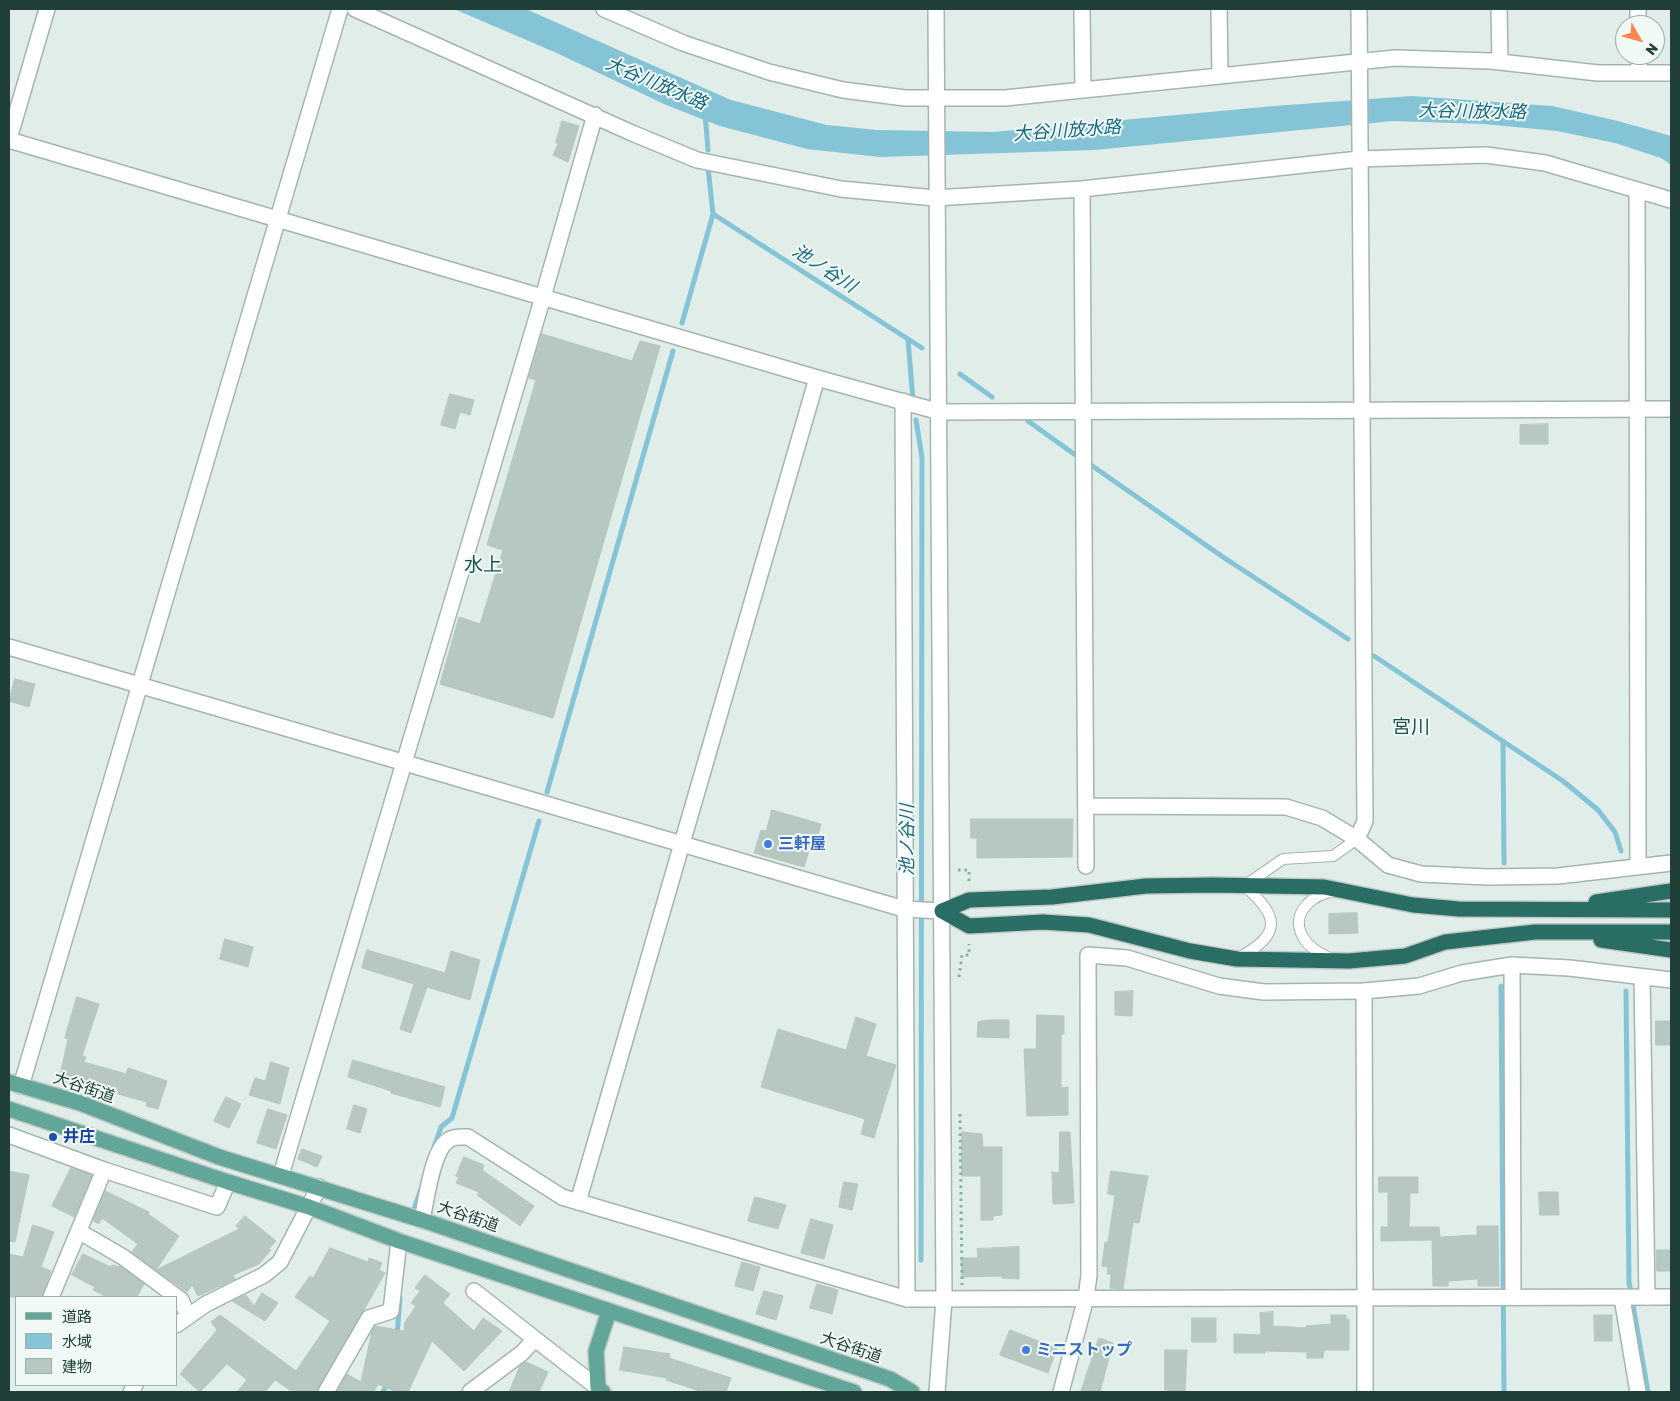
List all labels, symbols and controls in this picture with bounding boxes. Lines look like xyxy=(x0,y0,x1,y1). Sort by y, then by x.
north arrow xyxy=(1615,15,1665,65)
text: N xyxy=(1642,40,1661,58)
water label: 大谷川放水路 xyxy=(602,53,710,115)
water label: 大谷川放水路 xyxy=(1418,100,1526,124)
water label: 大谷川放水路 xyxy=(1012,116,1122,146)
water label: 池ノ谷川 xyxy=(788,240,860,298)
district label: 水上 xyxy=(464,555,502,577)
district label: 宮川 xyxy=(1392,717,1430,739)
water label: 池ノ谷川 xyxy=(897,804,919,876)
place label: 三軒屋 xyxy=(778,834,826,854)
marker: 三軒屋 xyxy=(762,838,774,850)
street label: 大谷街道 xyxy=(51,1069,117,1107)
place label: 井庄 xyxy=(63,1127,95,1147)
marker: 井庄 xyxy=(47,1131,59,1143)
street label: 大谷街道 xyxy=(435,1198,501,1236)
legend xyxy=(15,1296,178,1386)
text: 道路 xyxy=(62,1308,92,1326)
street label: 大谷街道 xyxy=(818,1329,884,1367)
text: 水域 xyxy=(62,1333,92,1351)
place label: ミニストップ xyxy=(1036,1340,1132,1360)
marker: ミニストップ xyxy=(1020,1344,1032,1356)
text: 建物 xyxy=(62,1358,92,1376)

